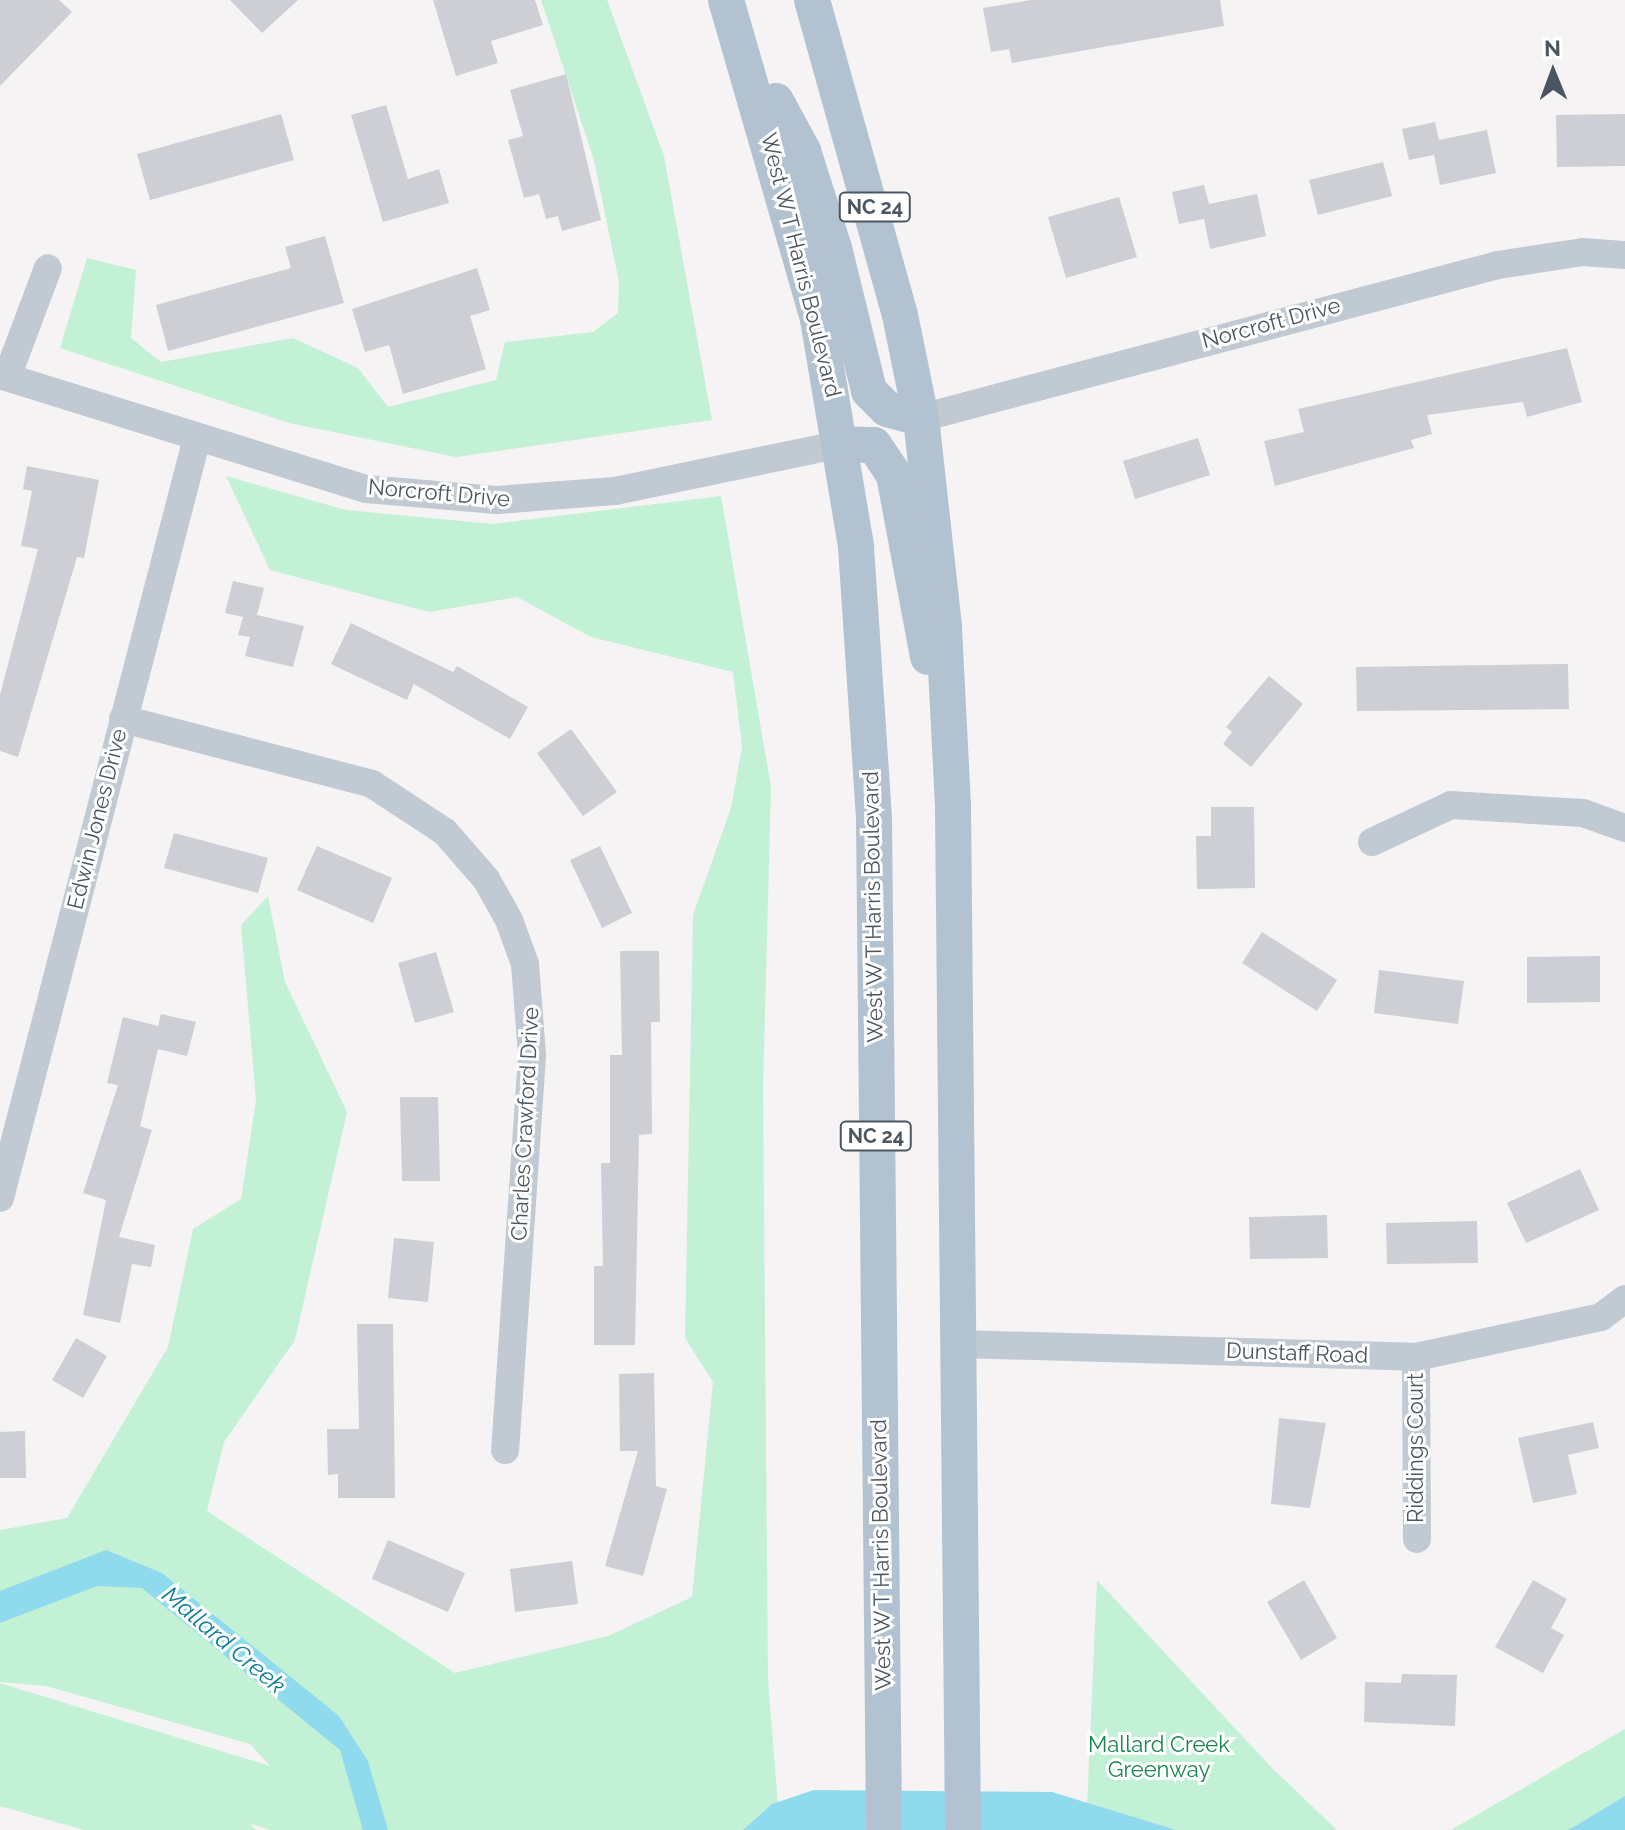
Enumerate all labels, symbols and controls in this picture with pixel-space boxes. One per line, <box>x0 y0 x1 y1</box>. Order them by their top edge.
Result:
north arrow <box>1513 32 1593 112</box>
text: N <box>1544 35 1561 61</box>
street label: West W T Harris Boulevard <box>755 129 847 401</box>
road number: NC 24 <box>837 191 913 223</box>
street label: Norcroft Drive <box>1199 292 1343 354</box>
street label: Norcroft Drive <box>367 474 511 512</box>
street label: Edwin Jones Drive <box>62 726 132 912</box>
street label: West W T Harris Boulevard <box>857 770 889 1044</box>
street label: Charles Crawford Drive <box>506 1006 544 1242</box>
road number: NC 24 <box>838 1120 914 1152</box>
street label: Dunstaff Road <box>1225 1337 1369 1369</box>
street label: Riddings Court <box>1403 1373 1429 1523</box>
street label: West W T Harris Boulevard <box>865 1418 897 1692</box>
water label: Mallard Creek <box>157 1580 291 1700</box>
park label: Mallard Creek Greenway <box>1088 1731 1230 1782</box>

